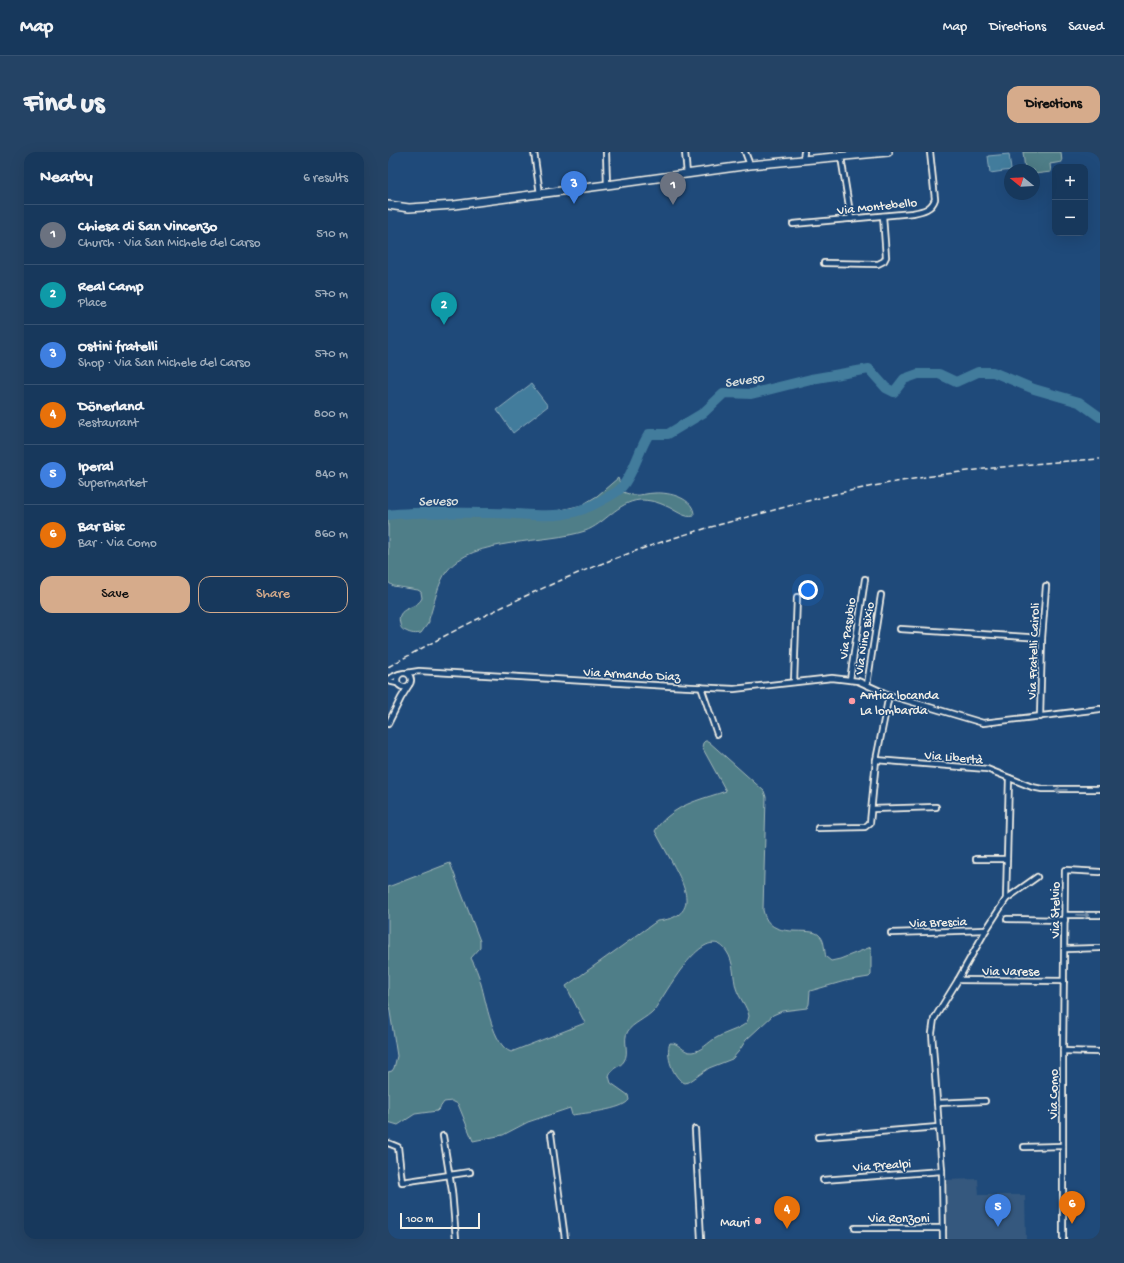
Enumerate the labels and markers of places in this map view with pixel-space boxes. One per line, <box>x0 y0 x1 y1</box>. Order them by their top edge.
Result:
pin: 3 <box>561 171 587 204</box>
pin: 1 <box>660 172 686 205</box>
pin: 2 <box>431 292 457 325</box>
place label: Antica locanda La lombarda <box>860 689 940 719</box>
marker: Antica locanda La lombarda <box>847 696 857 706</box>
pin: 6 <box>1059 1191 1085 1224</box>
pin: 5 <box>985 1194 1011 1227</box>
pin: 4 <box>774 1196 800 1229</box>
place label: Mauri <box>720 1216 750 1231</box>
marker: Mauri <box>753 1216 763 1226</box>

